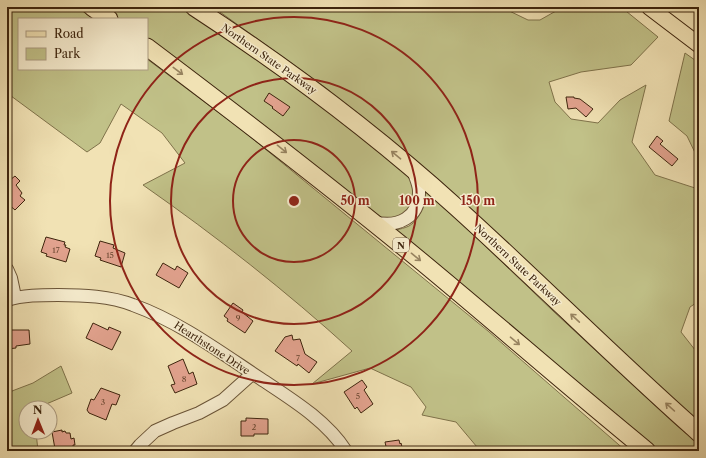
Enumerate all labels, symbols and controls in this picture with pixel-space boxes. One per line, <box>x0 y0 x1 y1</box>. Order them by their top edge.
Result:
legend <box>18 18 148 70</box>
street label: Northern State Parkway <box>219 21 320 97</box>
text: Road <box>54 26 84 41</box>
text: Park <box>54 46 81 61</box>
one-way arrow <box>173 66 184 75</box>
one-way arrow <box>276 145 287 154</box>
one-way arrow <box>391 151 401 160</box>
text: 50 m <box>340 193 370 208</box>
text: 100 m <box>399 193 435 208</box>
text: 150 m <box>461 193 495 208</box>
centre of rings <box>287 194 301 208</box>
street label: Northern State Parkway <box>472 222 564 309</box>
road number: N <box>393 238 409 252</box>
house number: 17 <box>52 245 60 255</box>
house number: 15 <box>106 250 114 260</box>
one-way arrow <box>410 252 421 261</box>
house number: 9 <box>236 313 241 323</box>
one-way arrow <box>570 314 580 323</box>
street label: Hearthstone Drive <box>172 319 253 378</box>
one-way arrow <box>510 336 521 345</box>
house number: 7 <box>296 353 300 363</box>
house number: 8 <box>182 374 187 384</box>
house number: 5 <box>356 391 360 401</box>
house number: 3 <box>101 397 105 407</box>
north arrow <box>18 400 58 440</box>
one-way arrow <box>665 402 675 412</box>
text: N <box>33 403 43 417</box>
house number: 2 <box>252 422 257 432</box>

